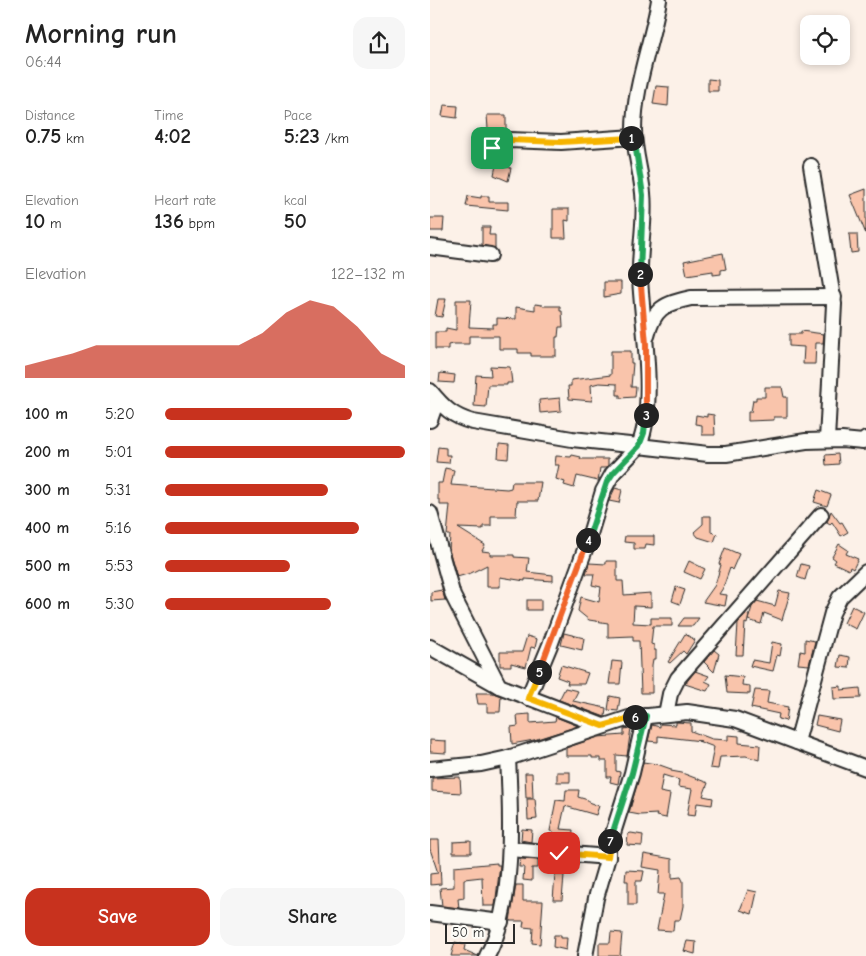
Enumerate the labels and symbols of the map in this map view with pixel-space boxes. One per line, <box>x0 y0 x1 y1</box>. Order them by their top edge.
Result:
pin: 1 <box>618 126 644 150</box>
pin <box>471 127 513 169</box>
pin: 2 <box>628 262 652 286</box>
pin: 3 <box>634 402 658 428</box>
pin: 4 <box>576 528 600 552</box>
pin: 5 <box>526 660 552 684</box>
pin: 6 <box>622 704 648 730</box>
pin: 7 <box>598 828 622 854</box>
pin <box>538 832 580 874</box>
scale bar <box>445 921 515 944</box>

